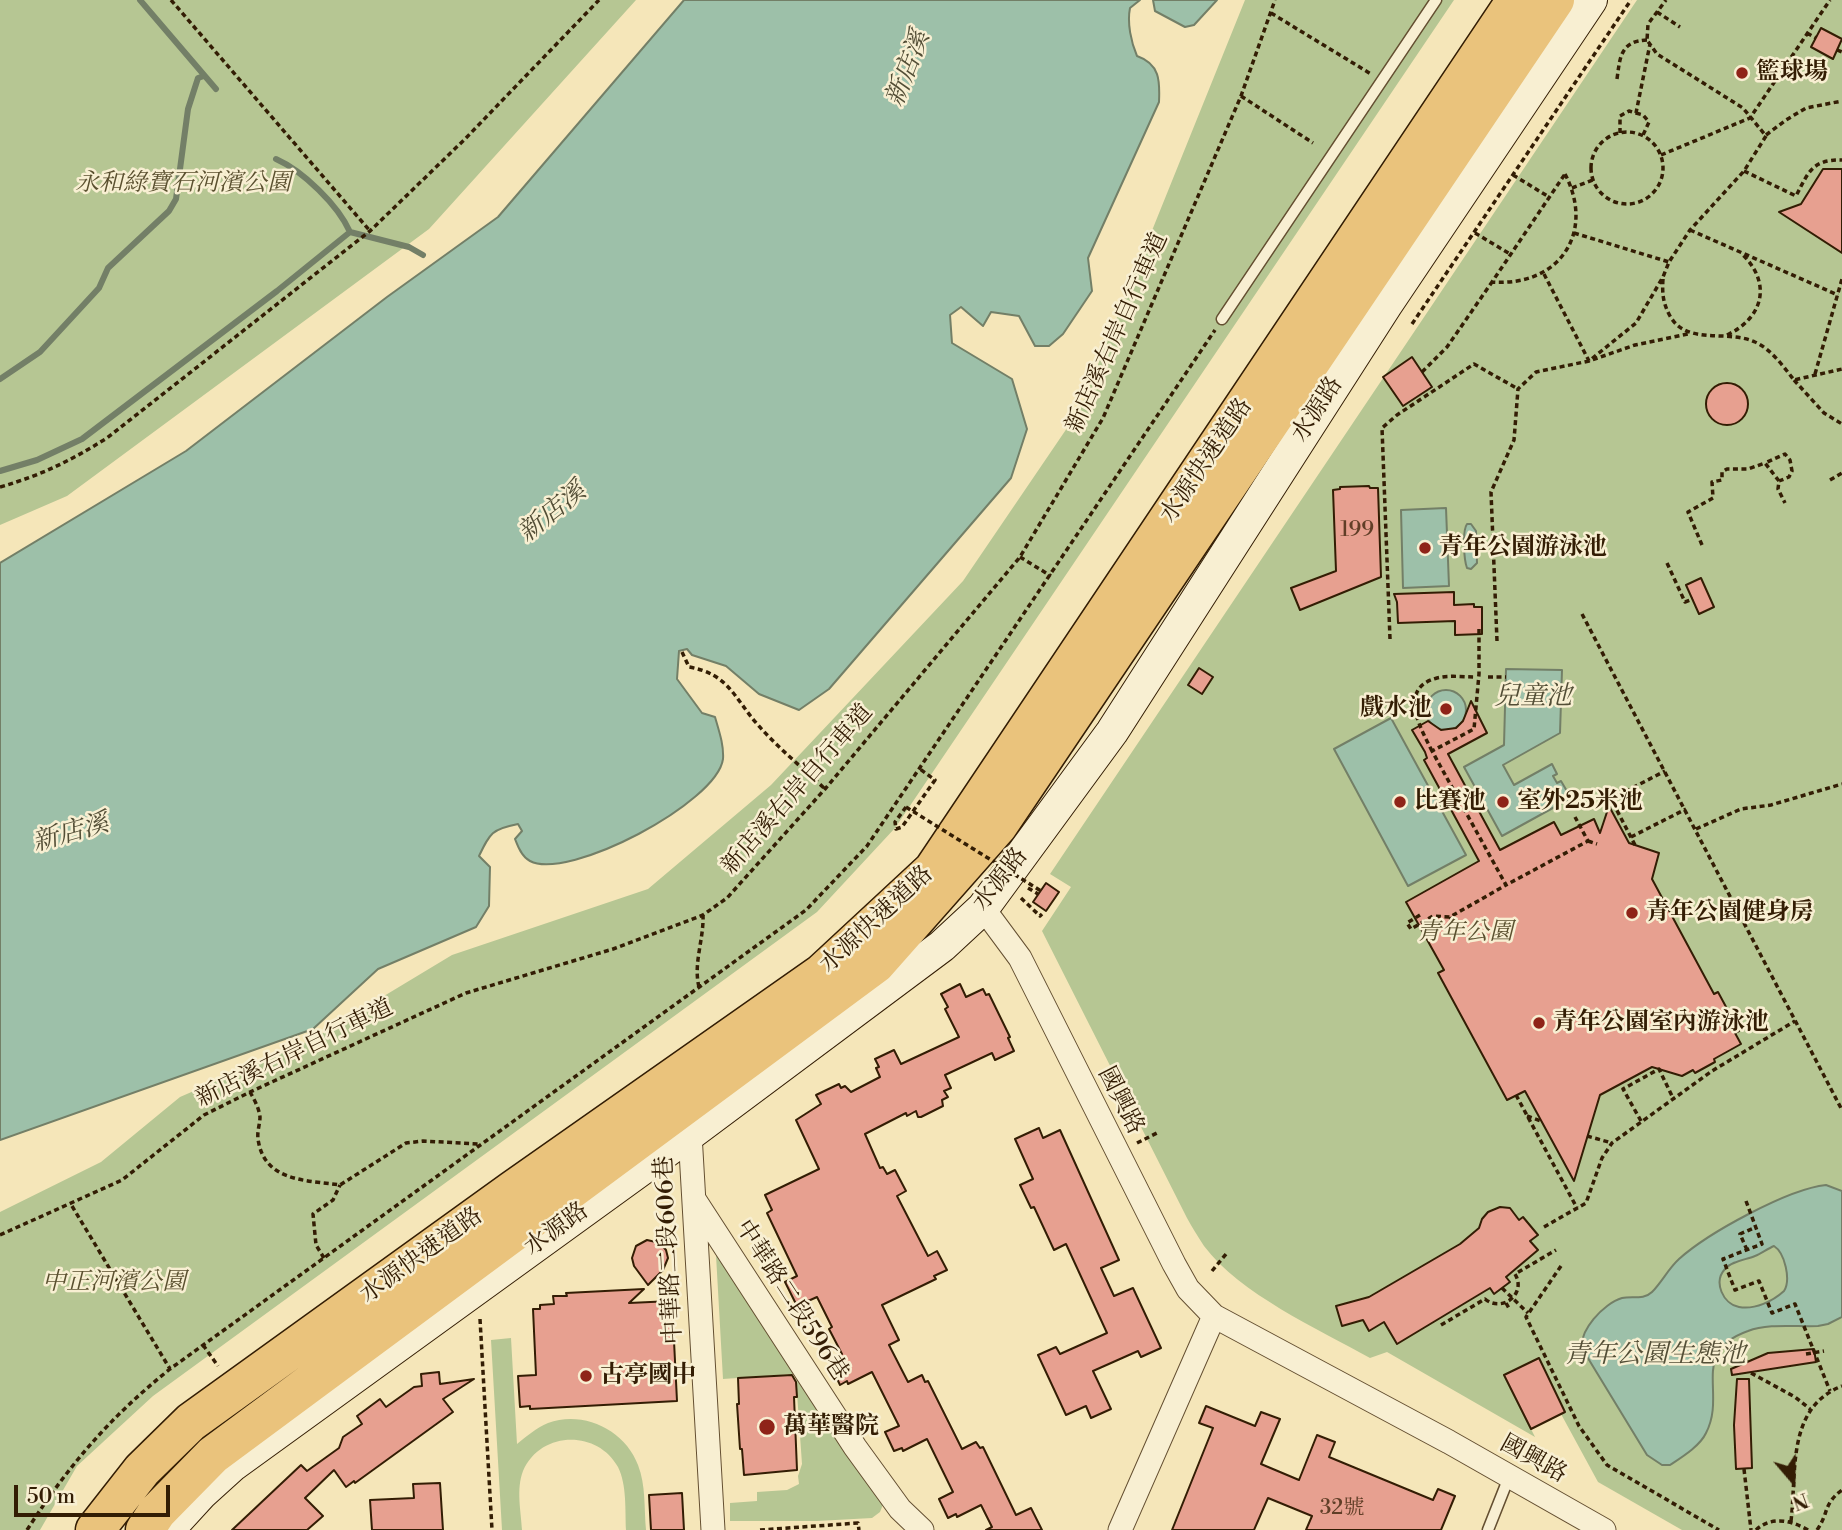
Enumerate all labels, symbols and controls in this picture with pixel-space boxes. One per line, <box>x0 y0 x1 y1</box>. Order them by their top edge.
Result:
water label: 新店溪 <box>880 27 938 111</box>
place label: 籃球場 <box>1756 59 1828 87</box>
marker: 籃球場 <box>1734 65 1750 81</box>
park label: 永和綠寶石河濱公園 <box>75 170 291 198</box>
street label: 新店溪右岸自行車道 <box>1061 228 1175 438</box>
street label: 水源路 <box>1286 372 1350 448</box>
street label: 水源快速道路 <box>1155 393 1259 529</box>
water label: 新店溪 <box>513 476 593 550</box>
house number: 199 <box>1340 518 1374 544</box>
place label: 青年公園游泳池 <box>1439 534 1607 562</box>
marker: 青年公園游泳池 <box>1417 540 1433 556</box>
water label: 兒童池 <box>1494 682 1572 714</box>
place label: 戲水池 <box>1360 695 1432 723</box>
street label: 新店溪右岸自行車道 <box>716 699 880 881</box>
marker: 戲水池 <box>1438 701 1454 717</box>
place label: 比賽池 <box>1414 788 1486 816</box>
place label: 室外25米池 <box>1517 788 1643 816</box>
marker: 比賽池 <box>1392 794 1408 810</box>
marker: 室外25米池 <box>1495 794 1511 810</box>
water label: 新店溪 <box>29 808 113 860</box>
street label: 水源路 <box>967 843 1035 917</box>
street label: 水源快速道路 <box>815 860 939 980</box>
place label: 青年公園健身房 <box>1646 899 1814 927</box>
marker: 青年公園健身房 <box>1624 905 1640 921</box>
park label: 青年公園 <box>1417 919 1513 947</box>
street label: 新店溪右岸自行車道 <box>192 994 398 1114</box>
place label: 青年公園室內游泳池 <box>1553 1009 1769 1037</box>
marker: 青年公園室內游泳池 <box>1531 1015 1547 1031</box>
street label: 國興路 <box>1091 1062 1149 1140</box>
street label: 中華路二段606巷 <box>651 1155 689 1345</box>
street label: 水源路 <box>519 1197 595 1263</box>
street label: 水源快速道路 <box>355 1202 489 1310</box>
street label: 中華路二段596巷 <box>728 1215 854 1387</box>
park label: 中正河濱公園 <box>42 1269 186 1297</box>
water label: 青年公園生態池 <box>1564 1340 1746 1372</box>
place label: 古亭國中 <box>600 1362 696 1390</box>
marker: 古亭國中 <box>578 1368 594 1384</box>
place label: 萬華醫院 <box>783 1413 879 1441</box>
marker: 萬華醫院 <box>757 1417 777 1437</box>
street label: 國興路 <box>1495 1430 1571 1490</box>
north arrow <box>1758 1446 1828 1516</box>
scale bar <box>18 1470 173 1514</box>
text: 50 m <box>27 1484 75 1510</box>
text: N <box>1789 1487 1811 1515</box>
house number: 32號 <box>1320 1496 1364 1522</box>

